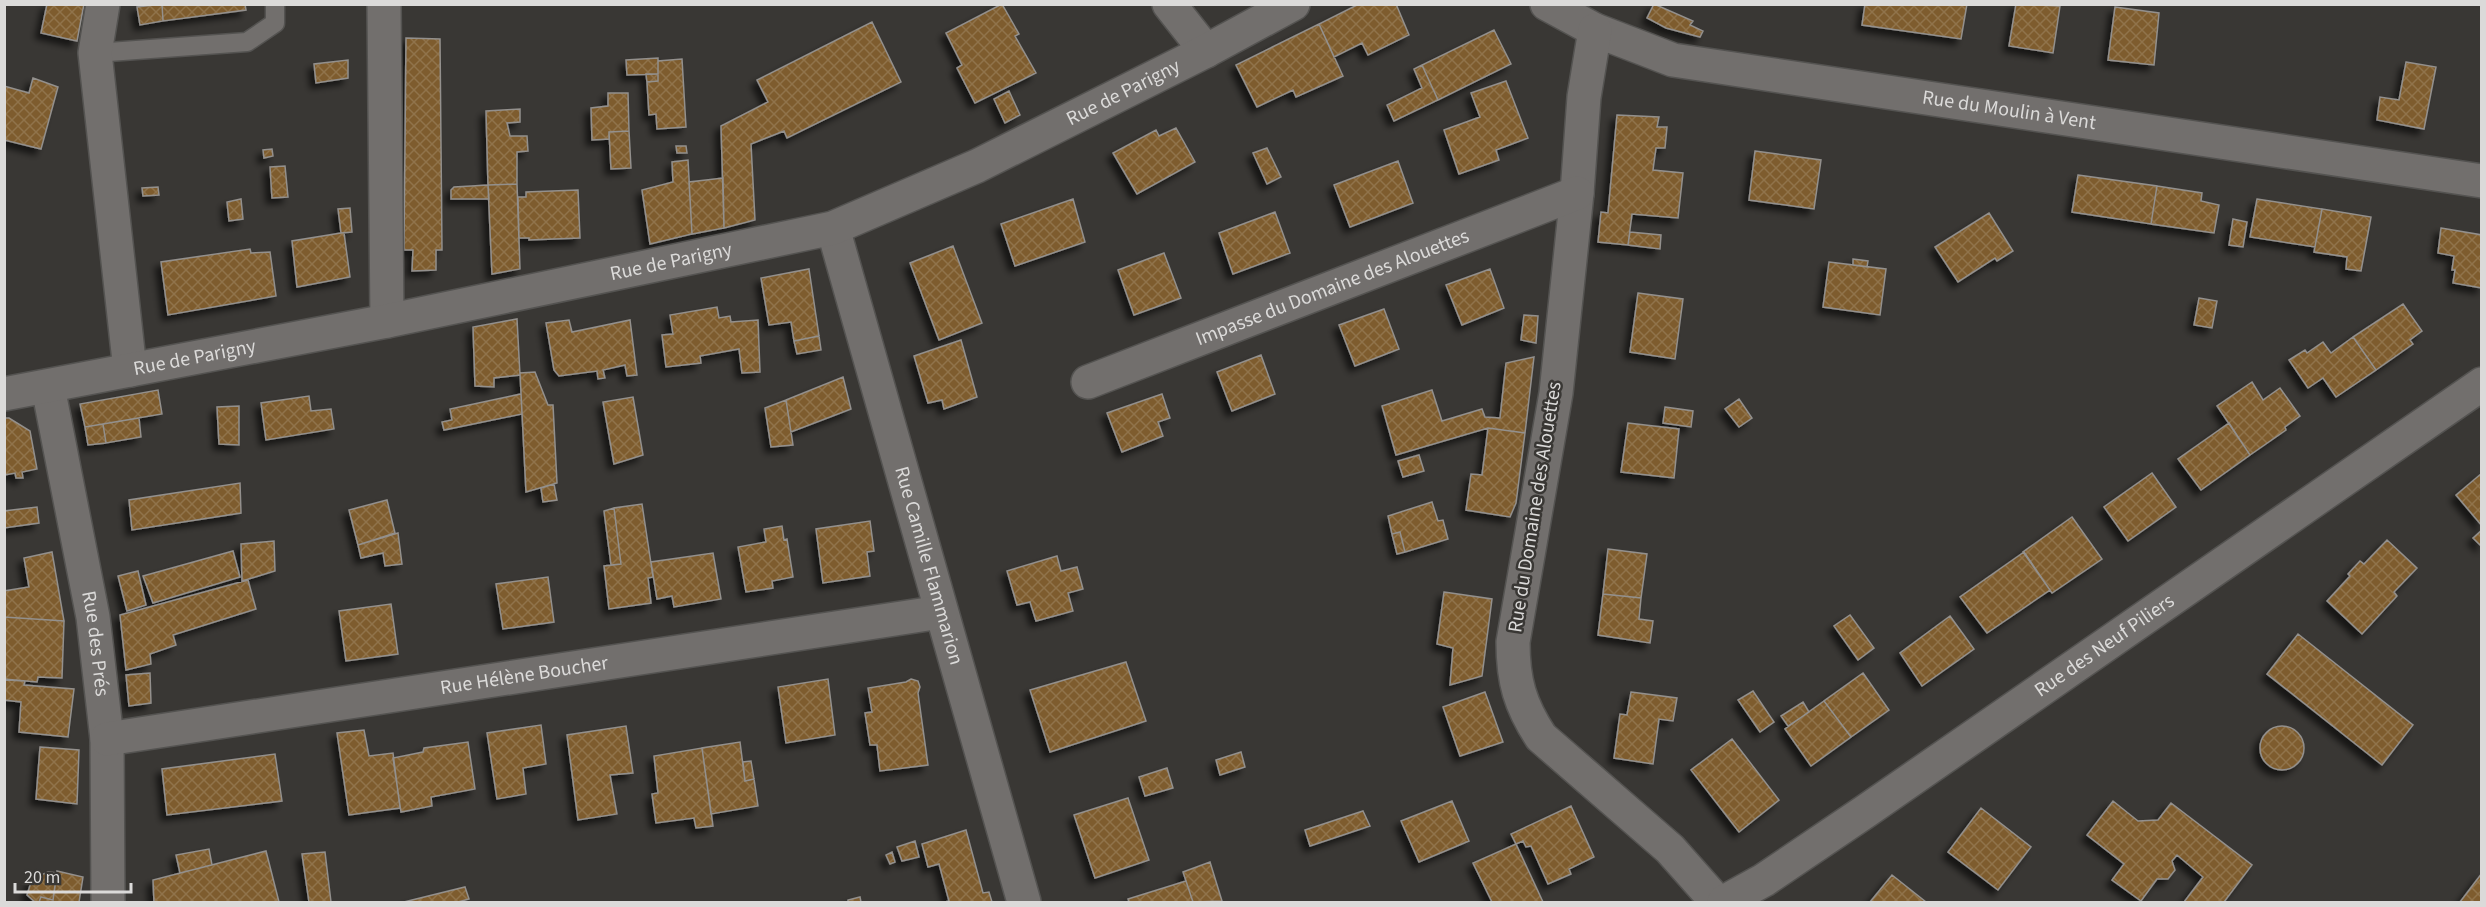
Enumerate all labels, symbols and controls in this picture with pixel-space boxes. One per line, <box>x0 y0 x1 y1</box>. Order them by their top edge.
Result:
street label: Rue de Parigny <box>1062 52 1186 133</box>
street label: Rue du Moulin à Vent <box>1920 83 2098 137</box>
street label: Impasse du Domaine des Alouettes <box>1192 222 1473 353</box>
street label: Rue de Parigny <box>607 235 735 288</box>
street label: Rue de Parigny <box>131 332 259 383</box>
street label: Rue du Domaine des Alouettes <box>1501 380 1569 634</box>
street label: Rue Camille Flammarion <box>887 463 970 668</box>
street label: Rue des Neuf Piliers <box>2029 587 2180 704</box>
street label: Rue des Prés <box>74 588 116 698</box>
street label: Rue Hélène Boucher <box>438 649 610 702</box>
scale bar <box>15 856 130 894</box>
text: 20 m <box>24 865 60 890</box>

